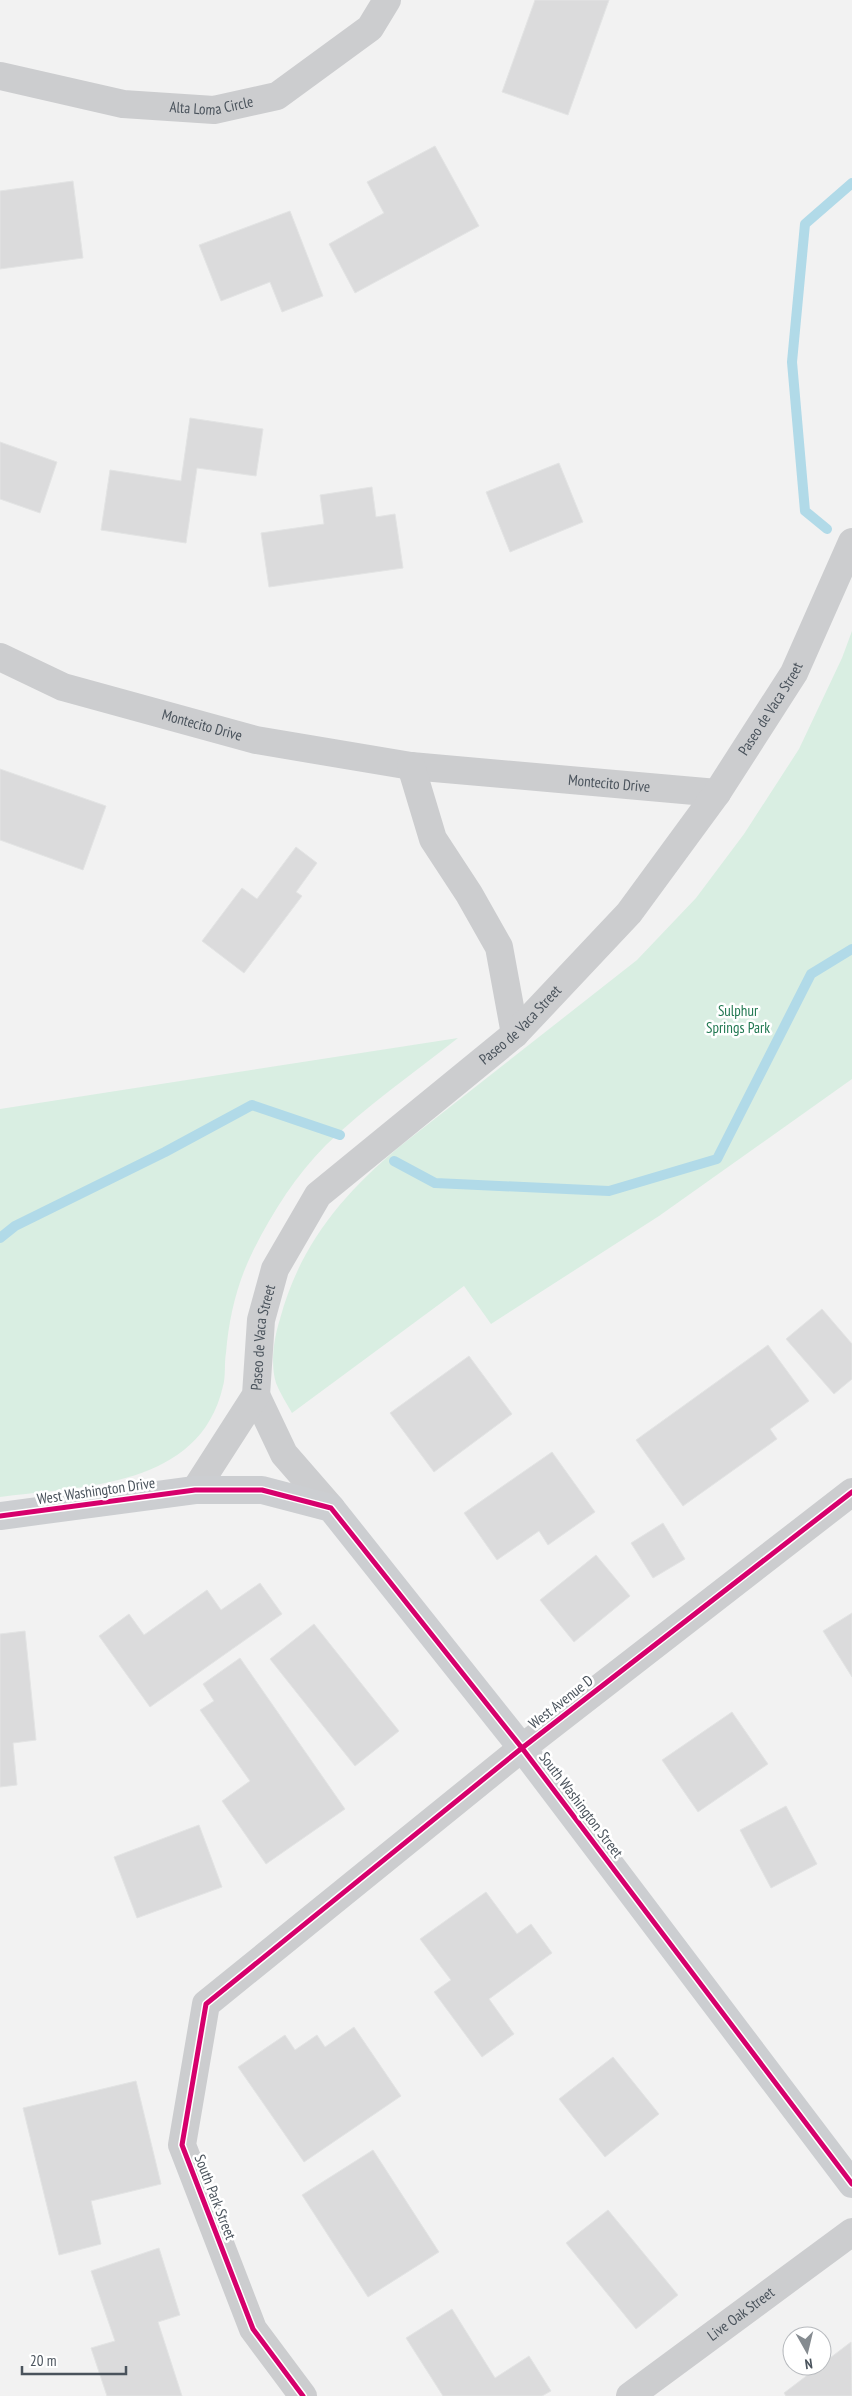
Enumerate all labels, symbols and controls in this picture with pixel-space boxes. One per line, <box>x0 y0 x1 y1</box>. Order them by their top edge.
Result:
street label: Alta Loma Circle <box>169 92 255 119</box>
street label: Paseo de Vaca Street <box>734 659 807 759</box>
street label: Montecito Drive <box>160 705 244 745</box>
street label: Montecito Drive <box>567 770 651 796</box>
street label: Paseo de Vaca Street <box>475 981 565 1068</box>
park label: Sulphur Springs Park <box>706 1001 770 1037</box>
street label: Paseo de Vaca Street <box>246 1282 279 1391</box>
street label: West Washington Drive <box>36 1473 156 1508</box>
street label: West Avenue D <box>525 1670 597 1733</box>
street label: South Washington Street <box>535 1748 627 1862</box>
street label: South Park Street <box>191 2152 240 2242</box>
street label: Live Oak Street <box>703 2283 778 2345</box>
north arrow <box>782 2326 832 2376</box>
scale bar <box>22 2344 126 2376</box>
text: 20 m <box>30 2351 56 2370</box>
text: N <box>804 2354 814 2373</box>

